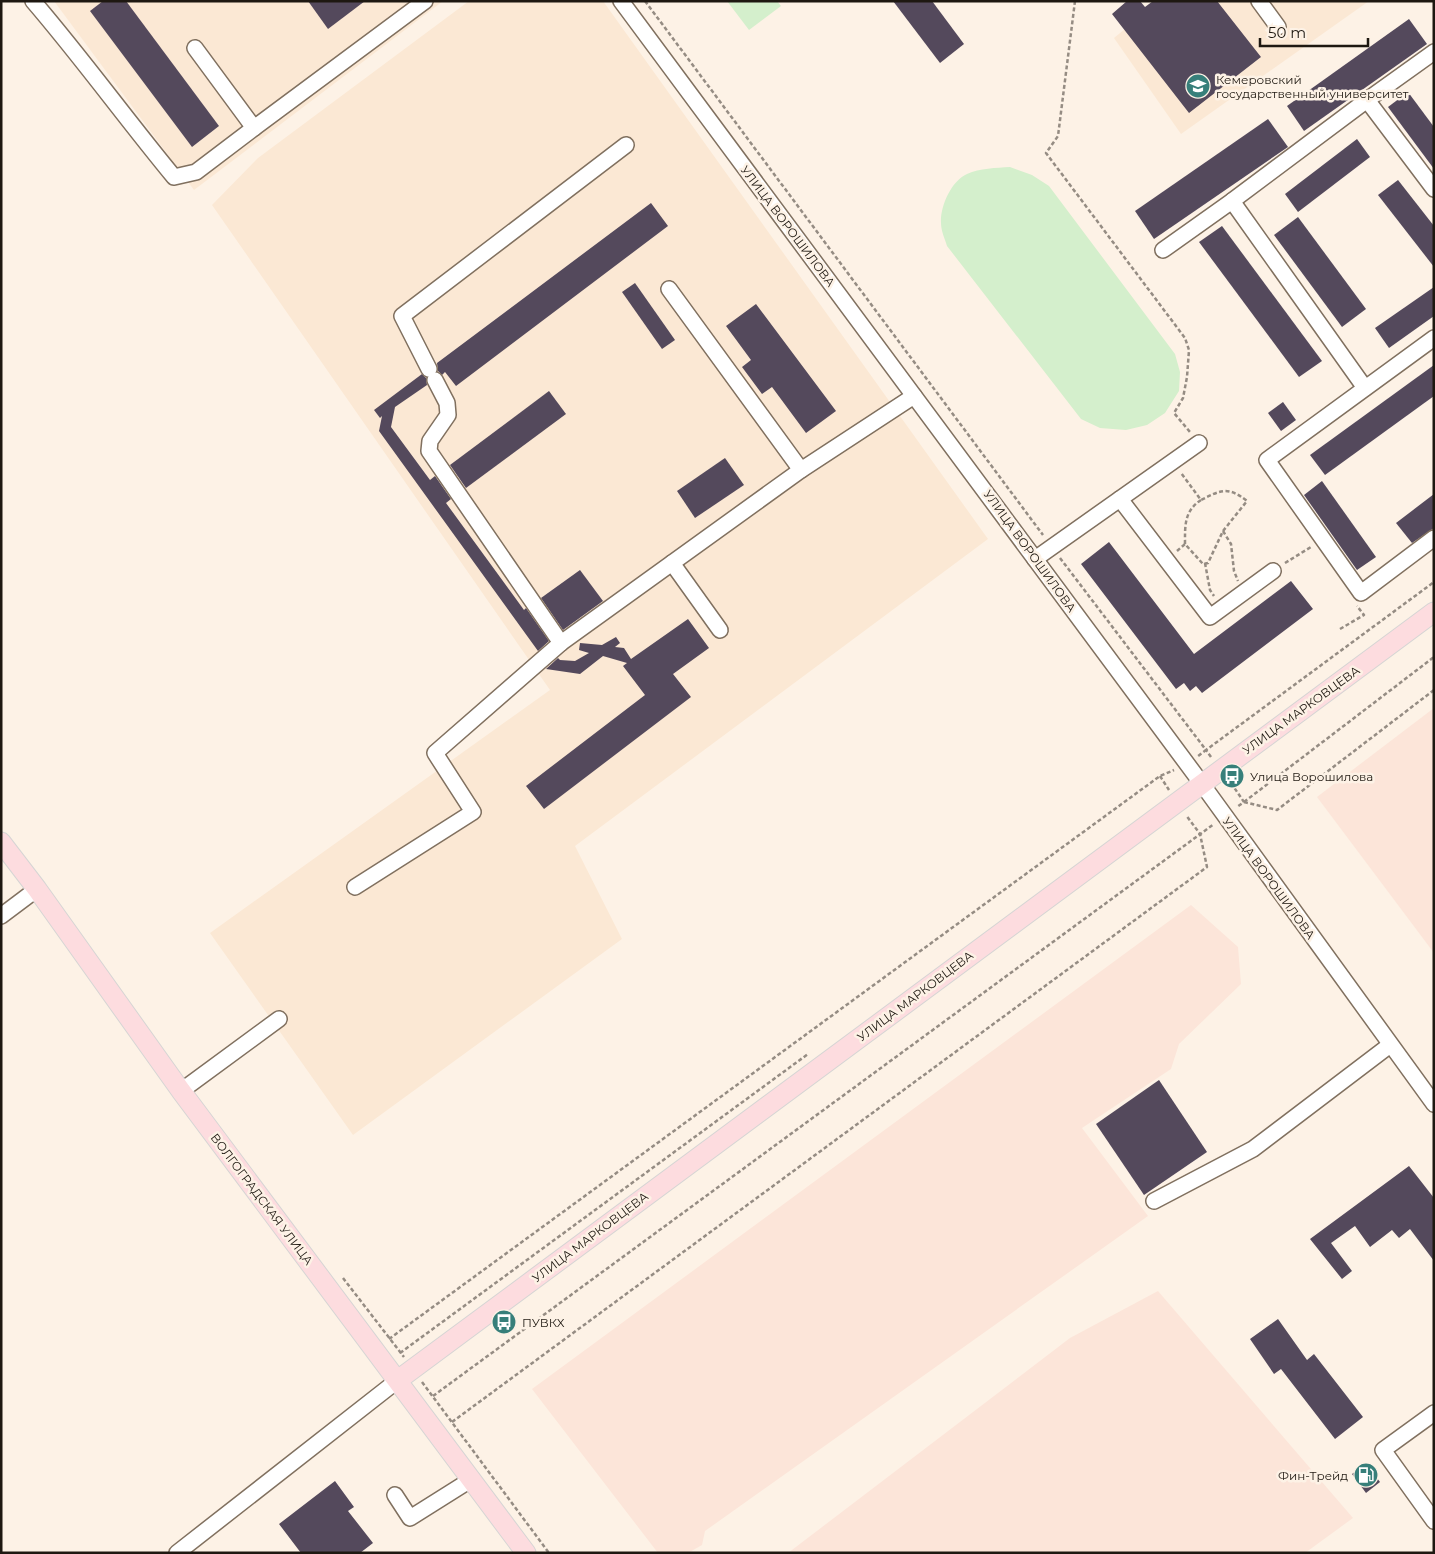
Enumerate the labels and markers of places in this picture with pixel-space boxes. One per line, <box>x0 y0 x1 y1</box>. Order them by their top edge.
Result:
place label: Кемеровский государственный университет <box>1216 72 1409 101</box>
school or university icon: Кемеровский государственный университет <box>1185 73 1211 99</box>
bus stop icon: Улица Ворошилова <box>1219 763 1245 789</box>
place label: Улица Ворошилова <box>1250 769 1373 784</box>
bus stop icon: ПУВКХ <box>491 1309 517 1335</box>
place label: ПУВКХ <box>522 1315 565 1330</box>
fuel station icon: Фин-Трeйд <box>1353 1462 1379 1488</box>
place label: Фин-Трeйд <box>1278 1468 1348 1483</box>

